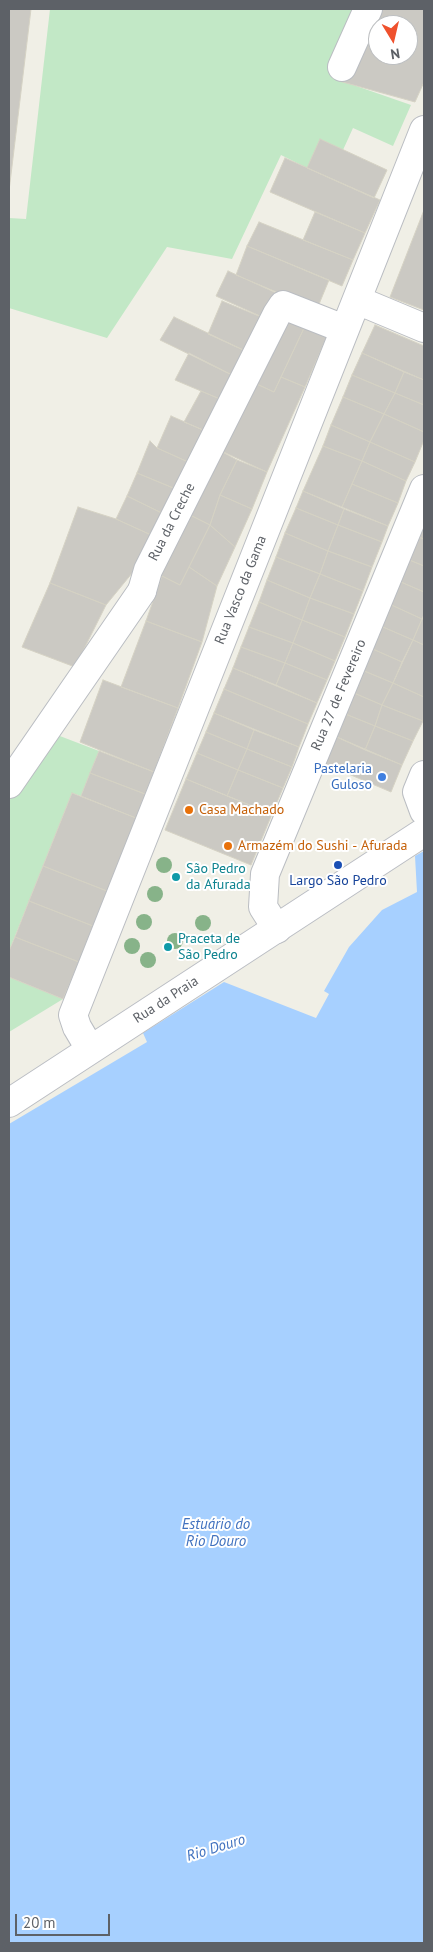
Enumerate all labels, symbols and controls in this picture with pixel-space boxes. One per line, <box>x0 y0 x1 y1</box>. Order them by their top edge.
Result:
north arrow <box>368 15 418 65</box>
text: N <box>389 44 401 63</box>
street label: Rua da Creche <box>145 480 199 564</box>
street label: Rua Vasco da Gama <box>212 533 270 647</box>
street label: Rua 27 de Fevereiro <box>308 637 370 753</box>
place label: Pastelaria Guloso <box>314 761 372 794</box>
marker: Pastelaria Guloso <box>376 771 388 783</box>
place label: Casa Machado <box>199 802 284 818</box>
marker: Casa Machado <box>183 804 195 816</box>
place label: Armazém do Sushi - Afurada <box>238 838 407 854</box>
marker: Armazém do Sushi - Afurada <box>222 840 234 852</box>
marker: Largo São Pedro <box>332 859 344 871</box>
place label: São Pedro da Afurada <box>186 861 251 894</box>
marker: São Pedro da Afurada <box>170 871 182 883</box>
place label: Largo São Pedro <box>289 873 387 889</box>
place label: Praceta de São Pedro <box>178 931 240 964</box>
marker: Praceta de São Pedro <box>162 941 174 953</box>
street label: Rua da Praia <box>130 973 202 1027</box>
water label: Estuário do Rio Douro <box>182 1516 250 1551</box>
water label: Rio Douro <box>184 1831 248 1865</box>
scale bar <box>18 1904 112 1936</box>
text: 20 m <box>23 1913 56 1932</box>

